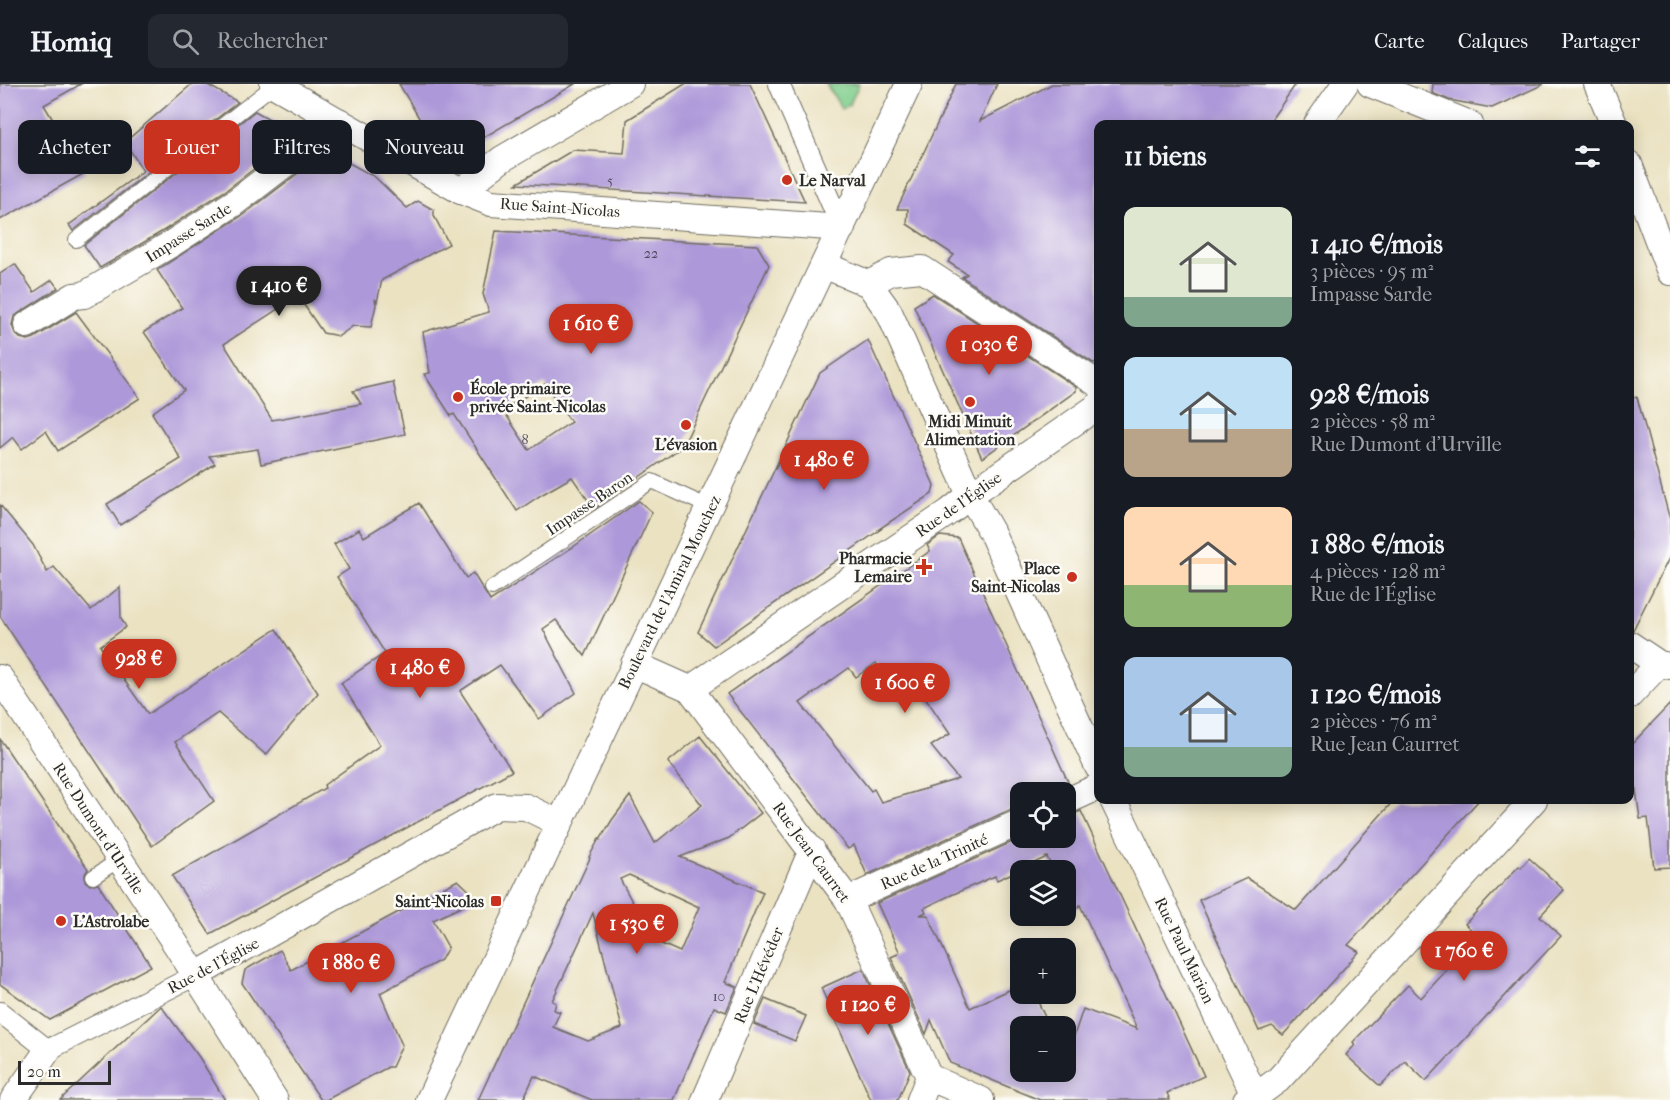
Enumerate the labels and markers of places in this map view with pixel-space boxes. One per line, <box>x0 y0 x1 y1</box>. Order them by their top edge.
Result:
place label: Le Narval <box>799 171 866 190</box>
marker: Le Narval <box>780 173 794 187</box>
pin: 1 410 € <box>224 266 334 317</box>
pin: 1 610 € <box>536 304 646 355</box>
pin: 1 030 € <box>934 325 1044 376</box>
place label: École primaire privée Saint-Nicolas <box>469 378 606 417</box>
marker: École primaire privée Saint-Nicolas <box>451 390 465 404</box>
marker: Midi Minuit Alimentation <box>963 395 977 409</box>
place label: Midi Minuit Alimentation <box>924 412 1016 449</box>
marker: L'évasion <box>679 418 693 432</box>
place label: L'évasion <box>655 435 718 454</box>
pin: 1 480 € <box>769 440 879 491</box>
place label: Pharmacie Lemaire <box>839 549 912 586</box>
place label: Place Saint-Nicolas <box>971 559 1060 596</box>
marker: Pharmacie Lemaire <box>917 560 931 574</box>
marker: Place Saint-Nicolas <box>1065 570 1079 584</box>
pin: 928 € <box>97 639 181 690</box>
pin: 1 480 € <box>365 648 475 699</box>
pin: 1 600 € <box>850 663 960 714</box>
place label: Saint-Nicolas <box>395 892 484 911</box>
marker: Saint-Nicolas <box>489 894 503 908</box>
pin: 1 530 € <box>582 904 692 955</box>
place label: L'Astrolabe <box>73 912 149 931</box>
marker: L'Astrolabe <box>54 914 68 928</box>
pin: 1 760 € <box>1409 931 1519 982</box>
pin: 1 880 € <box>296 943 406 994</box>
pin: 1 120 € <box>813 985 923 1036</box>

